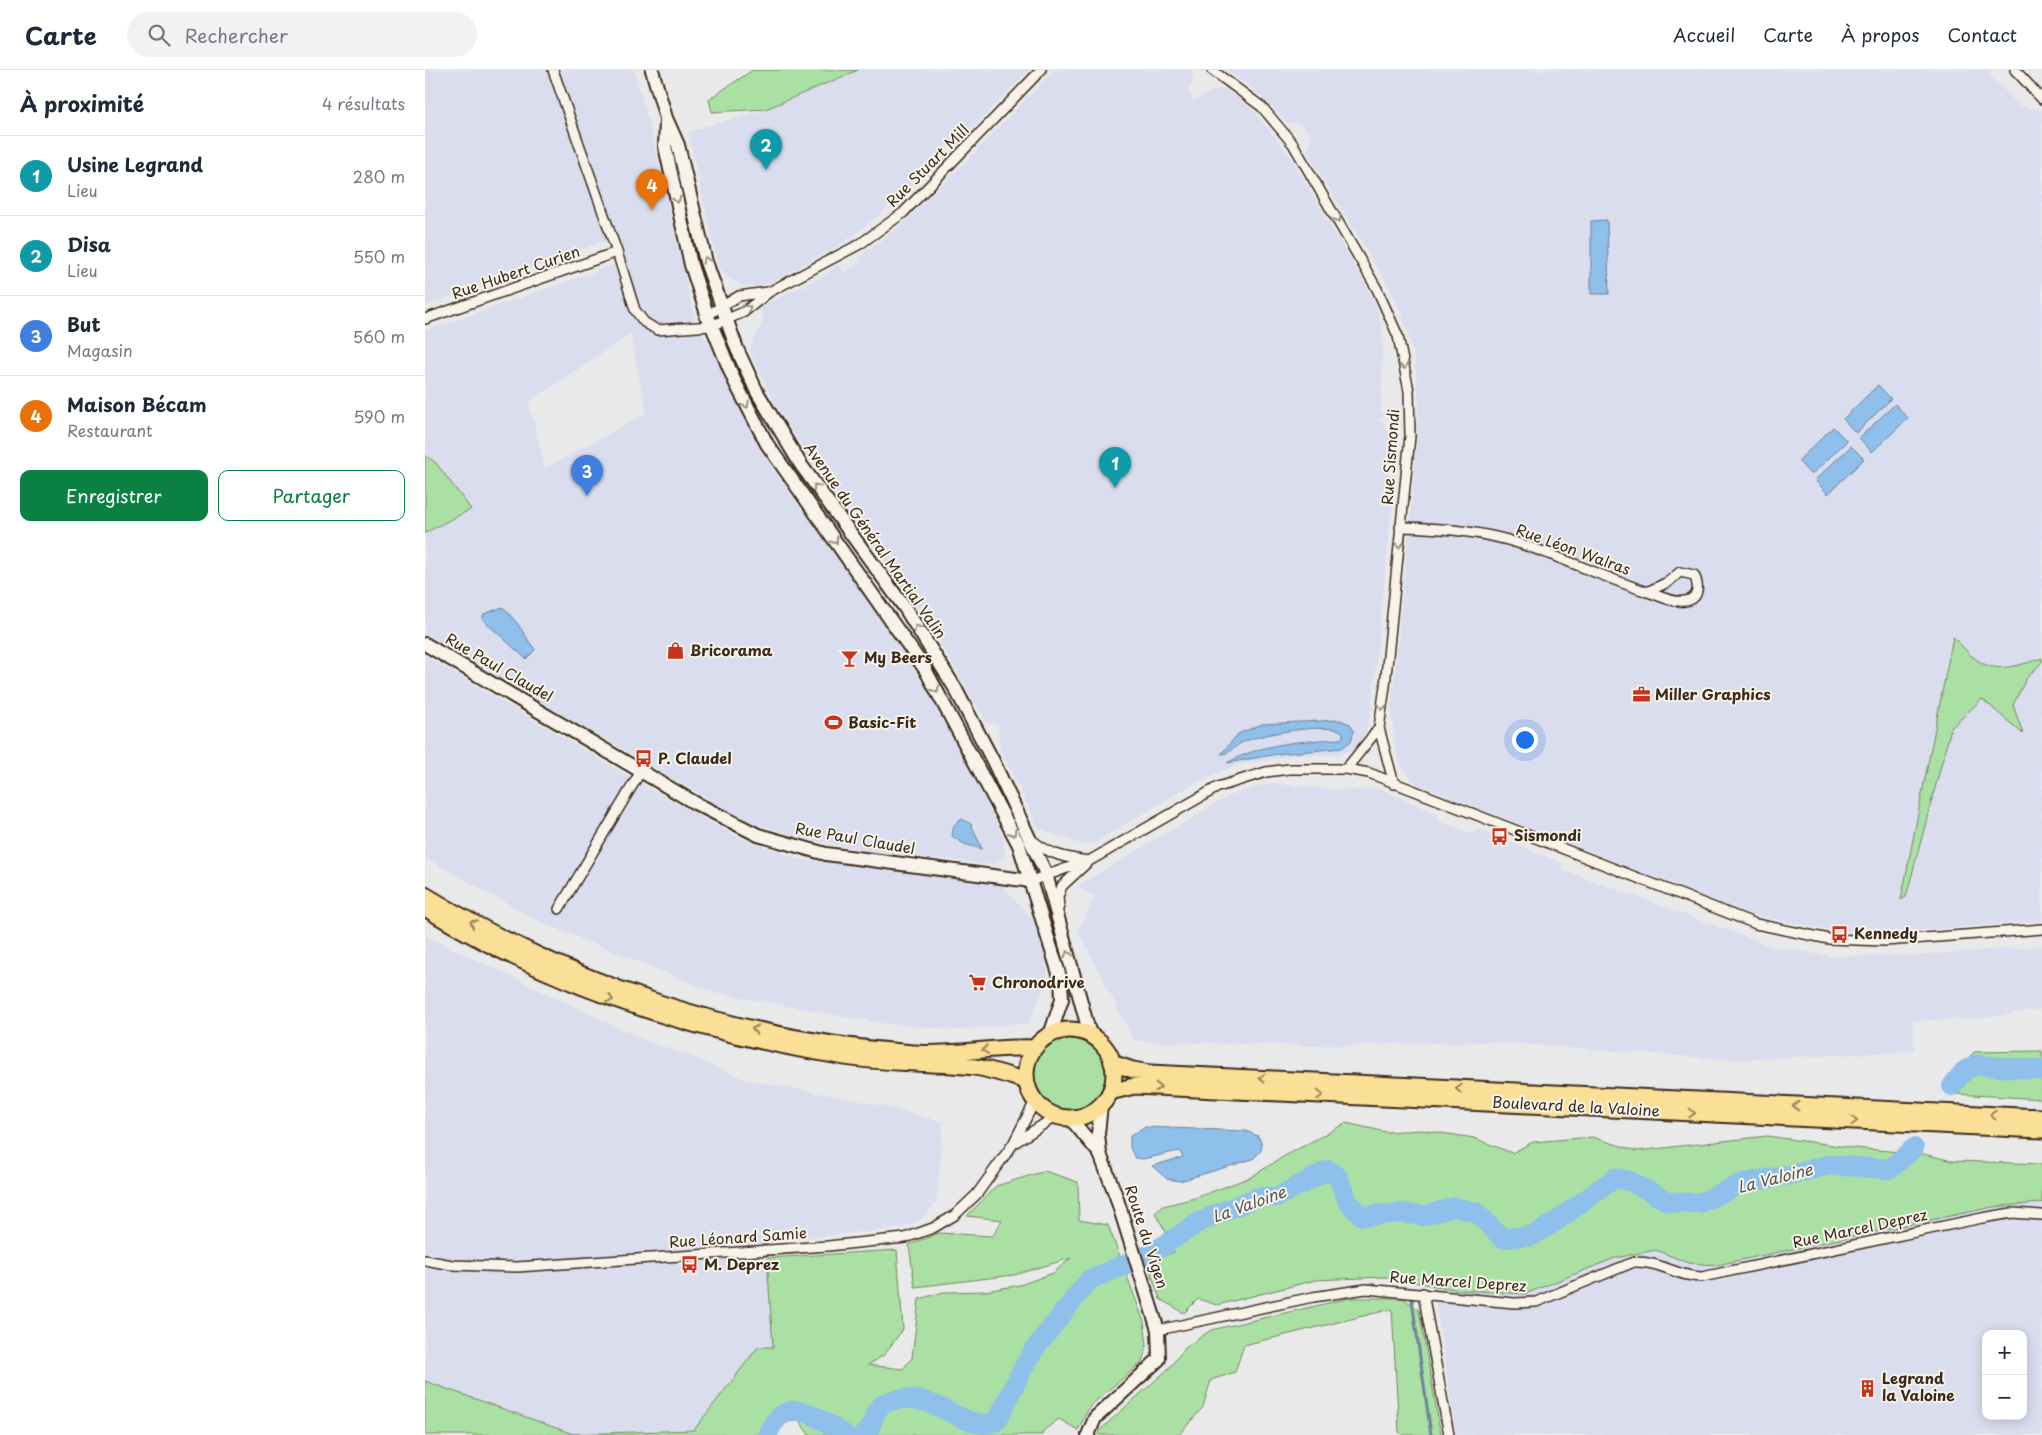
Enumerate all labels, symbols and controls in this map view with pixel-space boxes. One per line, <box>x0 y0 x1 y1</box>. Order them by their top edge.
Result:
search box <box>127 12 477 57</box>
text: Carte <box>25 17 97 53</box>
icon: search <box>145 21 173 49</box>
text: Rechercher <box>185 21 288 49</box>
text: Accueil <box>1673 21 1735 48</box>
text: Carte <box>1763 21 1813 48</box>
text: À propos <box>1841 21 1919 48</box>
text: Contact <box>1947 21 2017 48</box>
text: À proximité <box>20 87 144 119</box>
text: 4 résultats <box>322 91 405 115</box>
street label: Rue Stuart Mill <box>880 118 974 212</box>
pin: 2 <box>750 129 782 170</box>
text: Usine Legrand <box>67 150 203 178</box>
text: 1 <box>32 164 40 188</box>
text: 280 m <box>353 164 405 188</box>
pin: 4 <box>636 169 668 210</box>
text: Lieu <box>67 178 98 202</box>
one-way arrow <box>671 196 682 205</box>
one-way arrow <box>1331 214 1341 223</box>
text: Disa <box>67 230 111 258</box>
street label: Rue Hubert Curien <box>448 239 583 304</box>
text: 2 <box>30 244 42 268</box>
text: 550 m <box>353 244 405 268</box>
one-way arrow <box>701 255 712 264</box>
text: Lieu <box>67 258 98 282</box>
one-way arrow <box>742 305 752 314</box>
text: But <box>67 310 101 338</box>
text: 3 <box>31 324 41 348</box>
text: 560 m <box>353 324 405 348</box>
text: Magasin <box>67 338 133 362</box>
one-way arrow <box>1399 362 1409 371</box>
text: Maison Bécam <box>67 390 207 418</box>
one-way arrow <box>740 400 750 409</box>
text: 4 <box>31 404 41 428</box>
text: 590 m <box>353 404 405 428</box>
street label: Rue Sismondi <box>1375 408 1404 506</box>
text: Restaurant <box>67 418 153 442</box>
street label: Avenue du Général Martial Valin <box>799 437 953 643</box>
pin: 1 <box>1099 447 1131 488</box>
pin: 3 <box>571 455 603 496</box>
button: Enregistrer <box>20 470 208 521</box>
button: Partager <box>218 470 405 521</box>
one-way arrow <box>813 483 822 492</box>
street label: Rue Léon Walras <box>1513 517 1634 580</box>
one-way arrow <box>829 535 838 545</box>
one-way arrow <box>1394 542 1405 550</box>
one-way arrow <box>914 624 923 633</box>
street label: Rue Paul Claudel <box>442 627 558 707</box>
place label: Bricorama <box>690 638 773 661</box>
shop icon: Bricorama <box>666 641 686 661</box>
place label: My Beers <box>864 645 932 668</box>
bar icon: My Beers <box>840 648 860 668</box>
place label: Miller Graphics <box>1655 682 1770 705</box>
one-way arrow <box>930 684 940 693</box>
office icon: Miller Graphics <box>1631 685 1651 705</box>
one-way arrow <box>1377 703 1388 711</box>
place label: Basic-Fit <box>848 710 916 733</box>
sports icon: Basic-Fit <box>824 713 844 733</box>
your location <box>1512 727 1538 753</box>
place label: P. Claudel <box>658 746 732 769</box>
bus stop icon: P. Claudel <box>634 749 654 769</box>
street label: Rue Paul Claudel <box>794 816 917 859</box>
place label: Sismondi <box>1514 823 1581 846</box>
bus stop icon: Sismondi <box>1490 826 1510 846</box>
one-way arrow <box>1007 828 1017 837</box>
one-way arrow <box>469 919 478 929</box>
place label: Kennedy <box>1854 921 1918 944</box>
bus stop icon: Kennedy <box>1830 924 1850 944</box>
one-way arrow <box>1063 949 1074 958</box>
place label: Chronodrive <box>992 970 1085 993</box>
supermarket icon: Chronodrive <box>968 973 988 993</box>
one-way arrow <box>605 993 614 1003</box>
one-way arrow <box>751 1024 760 1035</box>
one-way arrow <box>981 1044 989 1055</box>
one-way arrow <box>1257 1073 1265 1084</box>
one-way arrow <box>1154 1082 1162 1093</box>
one-way arrow <box>1455 1083 1463 1094</box>
one-way arrow <box>1316 1089 1324 1100</box>
street label: Boulevard de la Valoine <box>1492 1090 1661 1121</box>
one-way arrow <box>1792 1100 1800 1111</box>
one-way arrow <box>1688 1107 1696 1118</box>
one-way arrow <box>1989 1109 1997 1120</box>
one-way arrow <box>1851 1115 1859 1126</box>
water label: La Valoine <box>1734 1156 1816 1198</box>
water label: La Valoine <box>1208 1178 1290 1228</box>
street label: Route du Vigen <box>1120 1182 1175 1291</box>
street label: Rue Marcel Deprez <box>1790 1202 1929 1253</box>
street label: Rue Léonard Samie <box>668 1220 807 1253</box>
place label: M. Deprez <box>704 1252 779 1275</box>
bus stop icon: M. Deprez <box>680 1255 700 1275</box>
street label: Rue Marcel Deprez <box>1389 1264 1527 1297</box>
map controls <box>1982 1330 2027 1420</box>
button: + <box>1982 1330 2027 1375</box>
place label: Legrand la Valoine <box>1882 1366 1955 1406</box>
button: − <box>1982 1375 2027 1420</box>
building icon: Legrand la Valoine <box>1858 1378 1878 1398</box>

